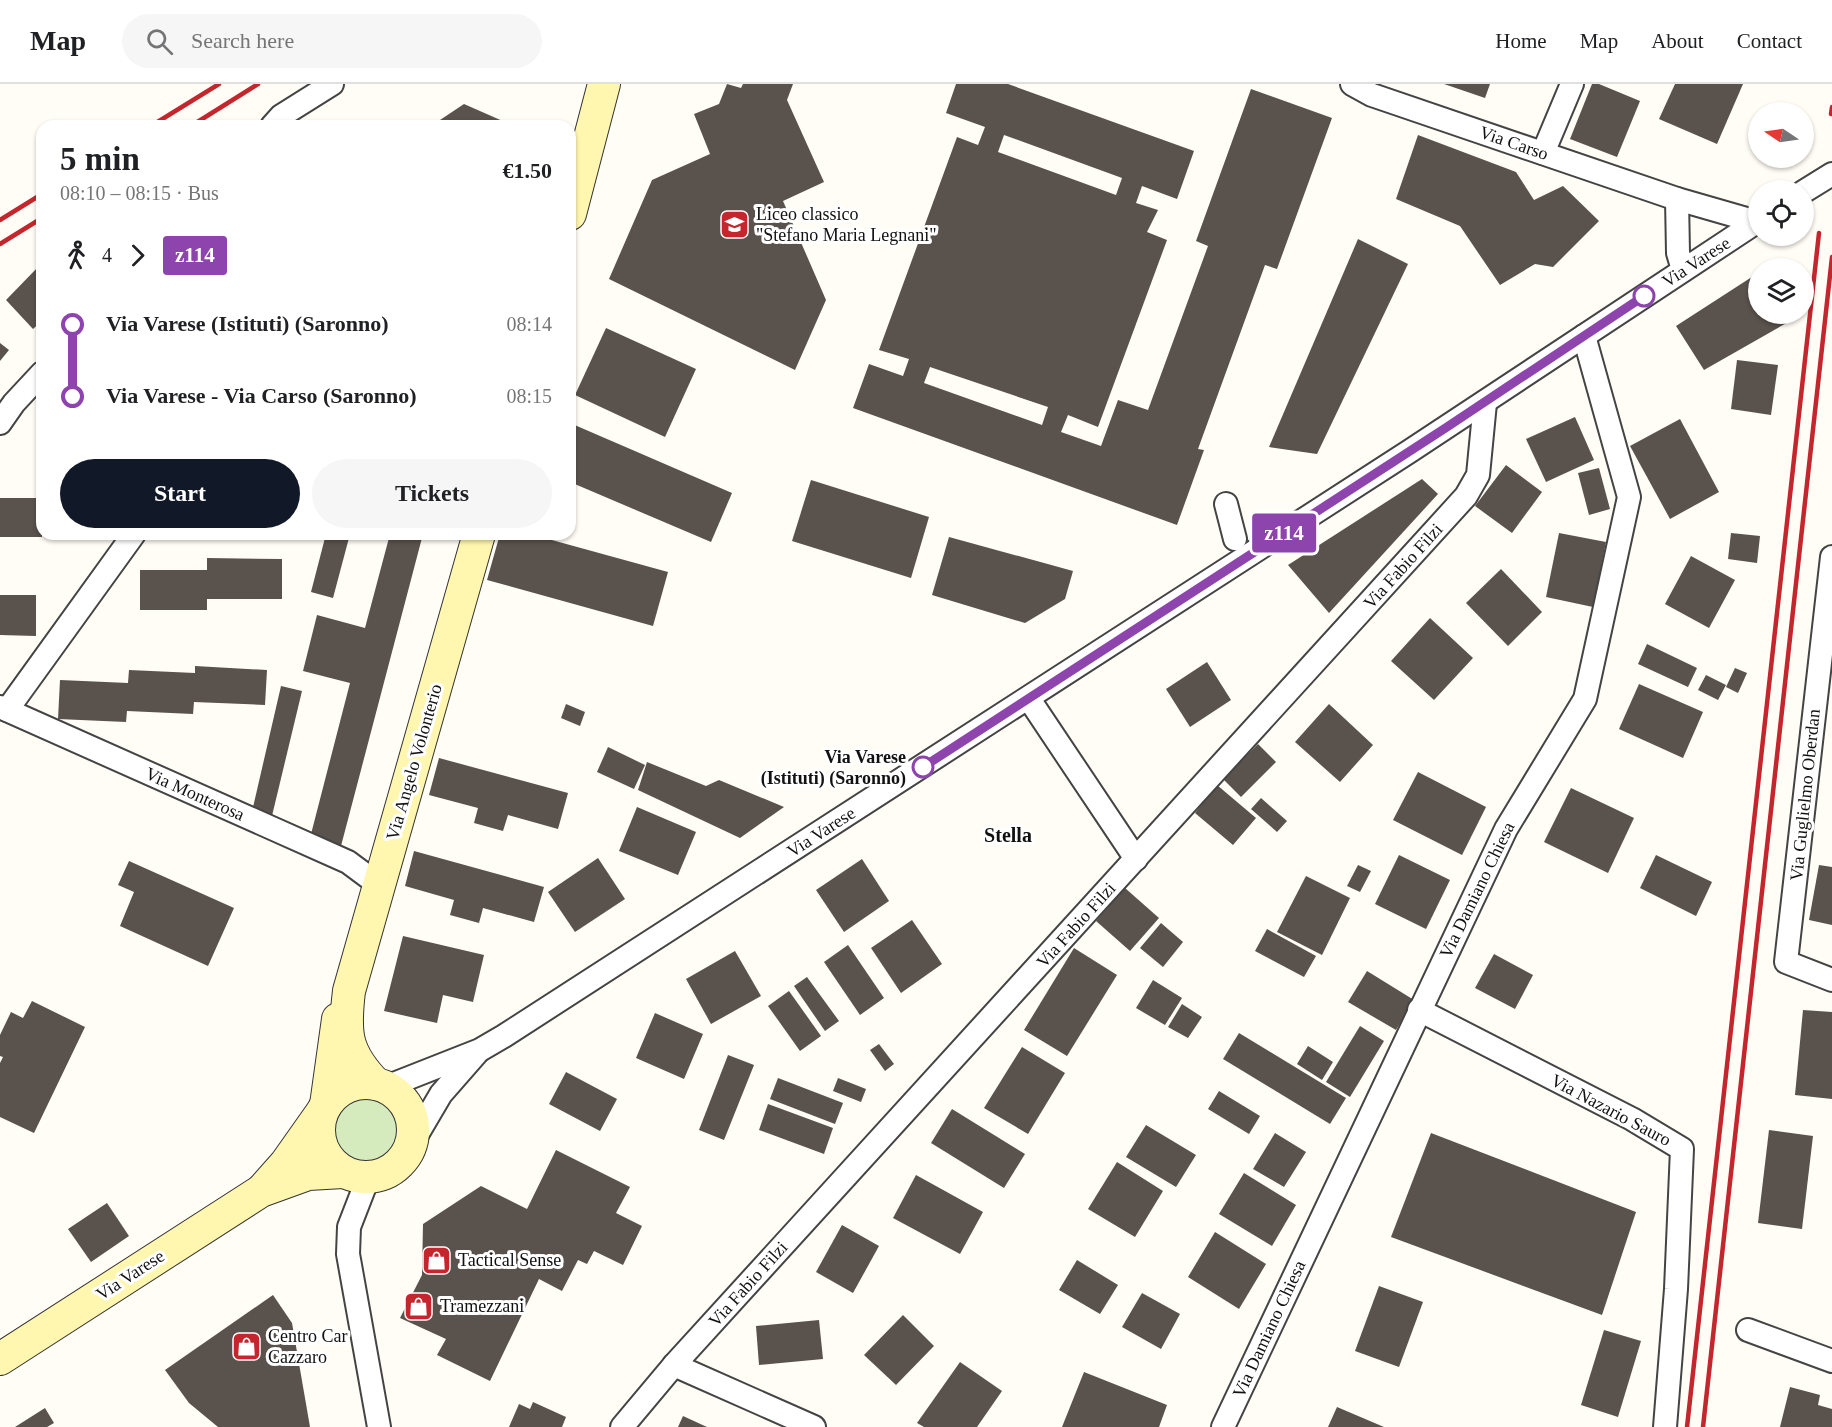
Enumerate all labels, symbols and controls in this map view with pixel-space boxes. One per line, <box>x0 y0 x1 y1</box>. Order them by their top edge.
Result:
search box <box>122 14 542 68</box>
text: Map <box>30 25 86 56</box>
icon: search <box>143 25 176 58</box>
text: Search here <box>191 28 294 53</box>
text: Home <box>1495 29 1547 53</box>
text: Map <box>1580 29 1618 53</box>
text: About <box>1651 29 1704 53</box>
text: Contact <box>1737 29 1802 53</box>
north arrow <box>1748 102 1814 168</box>
map controls <box>1748 102 1814 324</box>
street label: Via Carso <box>1477 122 1551 164</box>
text: 5 min <box>60 141 140 177</box>
text: €1.50 <box>503 158 552 183</box>
button: locate <box>1748 180 1814 246</box>
text: 08:10 – 08:15 · Bus <box>60 182 219 204</box>
place label: Liceo classico "Stefano Maria Legnani" <box>756 204 937 245</box>
school or university icon: Liceo classico "Stefano Maria Legnani" <box>719 208 751 240</box>
street label: Via Varese <box>1658 233 1734 291</box>
icon: walk <box>60 239 93 272</box>
icon: forward <box>121 239 154 272</box>
text: z114 <box>175 243 215 267</box>
text: 4 <box>102 244 112 266</box>
button: layers <box>1748 258 1814 324</box>
unlabelled marker <box>1633 285 1655 307</box>
text: Via Varese (Istituti) (Saronno) <box>106 311 389 336</box>
text: 08:14 <box>506 313 552 335</box>
text: Via Varese - Via Carso (Saronno) <box>106 383 417 408</box>
text: 08:15 <box>506 385 552 407</box>
button: Start <box>60 459 300 528</box>
button: Tickets <box>312 459 552 528</box>
line badge: z114 <box>1242 514 1326 552</box>
street label: Via Fabio Filzi <box>1359 519 1447 613</box>
text: z114 <box>1264 521 1304 545</box>
street label: Via Angelo Volonterio <box>382 682 446 842</box>
street label: Via Guglielmo Oberdan <box>1786 708 1824 882</box>
place label: Via Varese (Istituti) (Saronno) <box>761 747 906 789</box>
marker: Via Varese (Istituti) (Saronno) <box>912 756 934 778</box>
street label: Via Monterosa <box>142 763 248 825</box>
street label: Via Varese <box>783 803 859 861</box>
street label: Via Damiano Chiesa <box>1435 819 1519 961</box>
district label: Stella <box>984 824 1032 846</box>
street label: Via Fabio Filzi <box>1032 878 1120 972</box>
street label: Via Nazario Sauro <box>1548 1070 1674 1150</box>
street label: Via Fabio Filzi <box>704 1237 792 1331</box>
shop icon: Tactical Sense <box>421 1244 453 1276</box>
street label: Via Varese <box>92 1246 168 1304</box>
place label: Tactical Sense <box>458 1250 561 1270</box>
street label: Via Damiano Chiesa <box>1228 1257 1310 1401</box>
shop icon: Tramezzani <box>403 1290 435 1322</box>
place label: Tramezzani <box>440 1296 524 1316</box>
place label: Centro Car Cazzaro <box>268 1326 347 1367</box>
shop icon: Centro Car Cazzaro <box>231 1330 263 1362</box>

